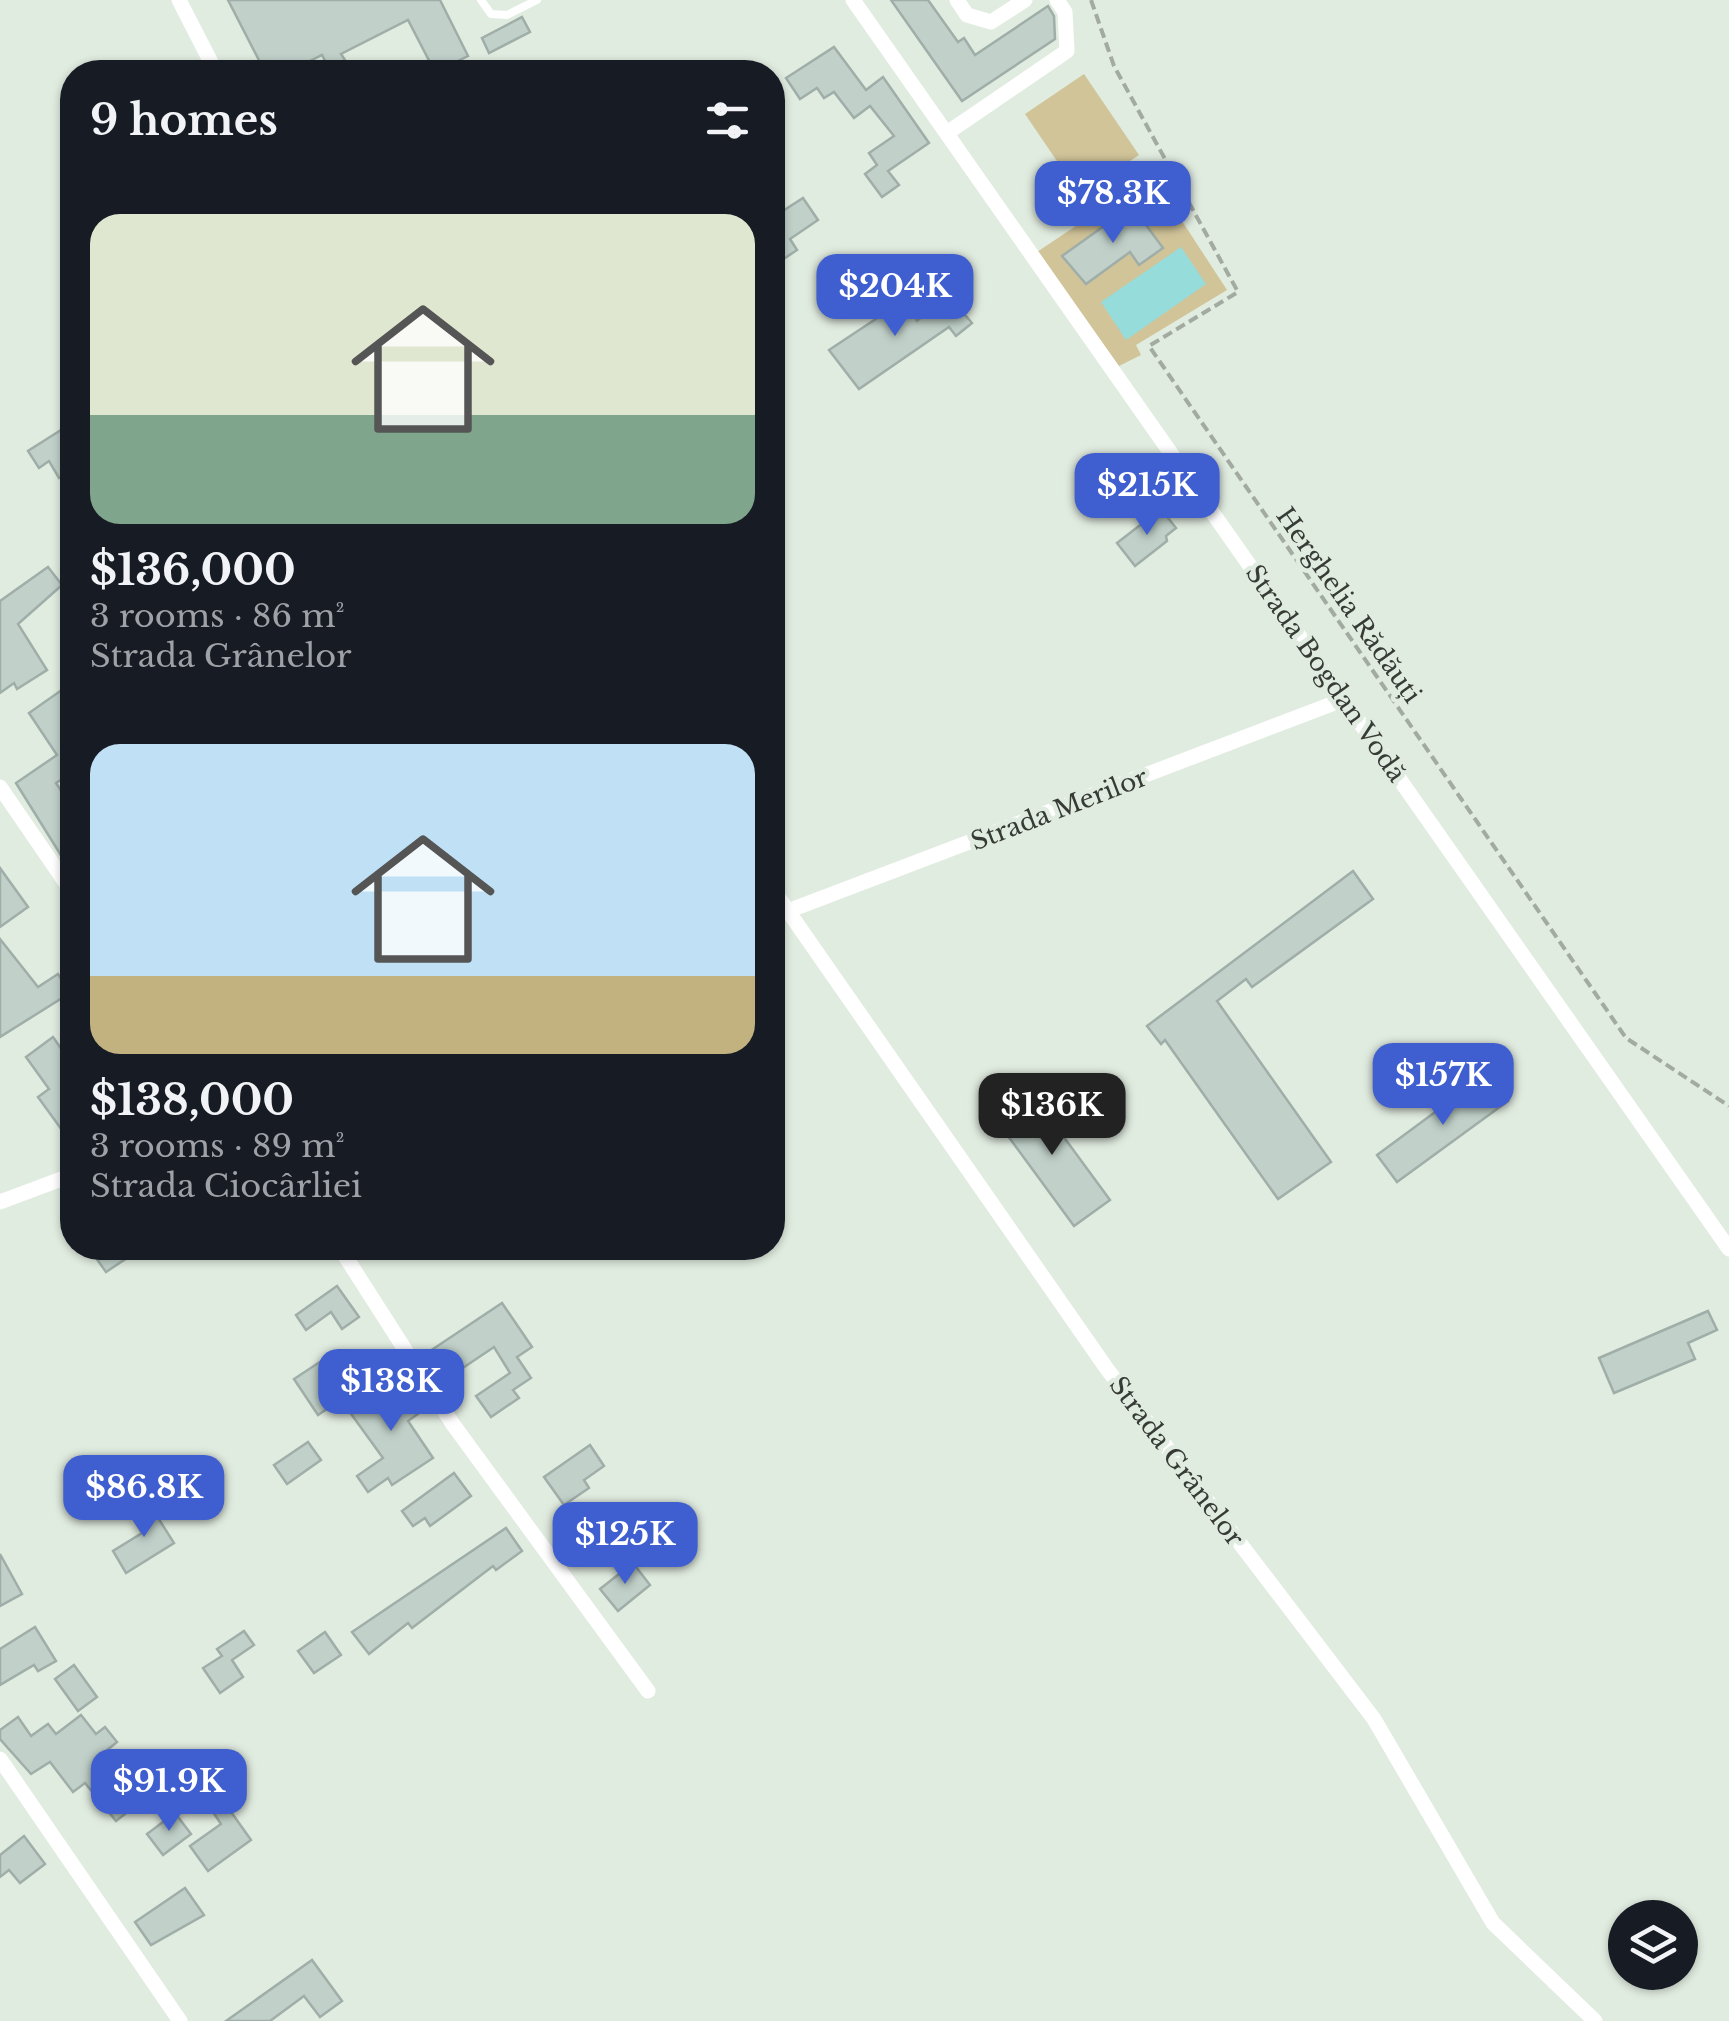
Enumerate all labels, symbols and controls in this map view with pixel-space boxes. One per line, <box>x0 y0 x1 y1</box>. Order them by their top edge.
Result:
icon: filters <box>700 93 755 148</box>
text: 9 homes <box>90 94 278 146</box>
pin: $78.3K <box>1032 161 1194 246</box>
text: $78.3K <box>1057 173 1169 213</box>
pin: $204K <box>825 254 965 339</box>
text: $204K <box>838 266 952 306</box>
icon: home <box>333 279 513 459</box>
pin: $215K <box>1077 453 1217 538</box>
text: $215K <box>1097 465 1197 505</box>
street label: Herghelia Rădăuți <box>1269 502 1428 709</box>
text: $136,000 <box>90 544 296 596</box>
street label: Strada Bogdan Vodă <box>1239 559 1412 788</box>
text: 3 rooms · 86 m² <box>90 596 345 636</box>
text: Strada Grânelor <box>90 636 352 676</box>
street label: Strada Merilor <box>966 762 1152 857</box>
icon: home <box>333 809 513 989</box>
pin: $157K <box>1373 1043 1513 1128</box>
text: $157K <box>1395 1055 1491 1095</box>
pin: $136K <box>982 1073 1122 1158</box>
text: $138,000 <box>90 1074 294 1126</box>
text: $136K <box>1001 1085 1103 1125</box>
text: 3 rooms · 89 m² <box>90 1126 345 1166</box>
text: Strada Ciocârliei <box>90 1166 362 1206</box>
pin: $138K <box>321 1349 461 1434</box>
text: $138K <box>340 1361 442 1401</box>
street label: Strada Grânelor <box>1103 1370 1251 1552</box>
pin: $86.8K <box>63 1455 225 1540</box>
text: $86.8K <box>85 1467 203 1507</box>
pin: $125K <box>555 1502 695 1587</box>
text: $125K <box>575 1514 675 1554</box>
pin: $91.9K <box>88 1749 250 1834</box>
text: $91.9K <box>113 1761 225 1801</box>
map controls <box>1608 1900 1698 1990</box>
button: layers <box>1608 1900 1698 1990</box>

